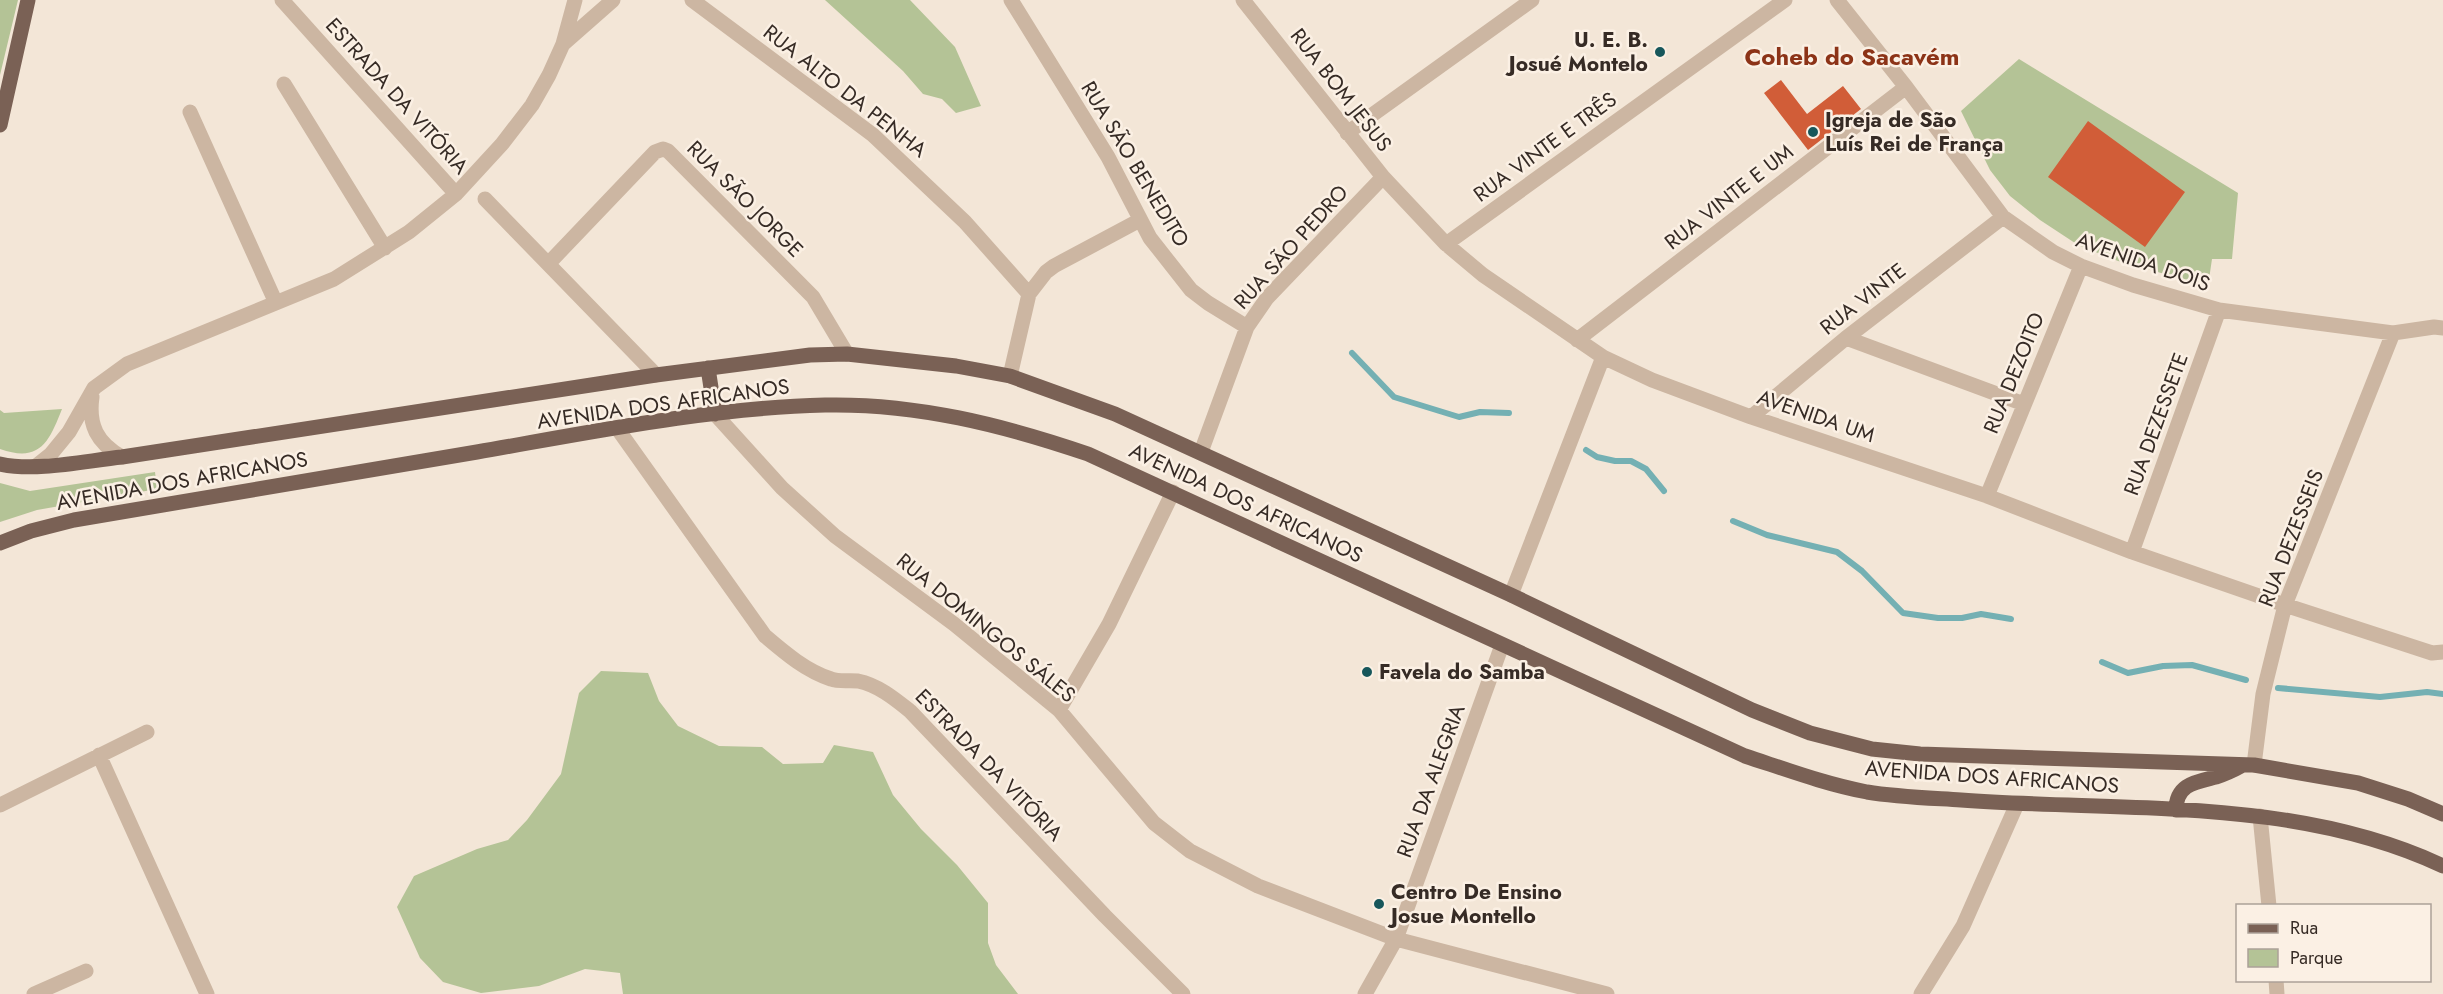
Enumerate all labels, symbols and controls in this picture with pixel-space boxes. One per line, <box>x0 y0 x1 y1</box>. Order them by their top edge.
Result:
street label: ESTRADA DA VITÓRIA <box>319 11 476 181</box>
street label: RUA ALTO DA PENHA <box>757 17 933 165</box>
street label: RUA BOM JESUS <box>1283 22 1399 158</box>
place label: U. E. B. Josué Montelo <box>1505 25 1648 79</box>
district label: Coheb do Sacavém <box>1745 39 1959 74</box>
marker: U. E. B. Josué Montelo <box>1653 45 1667 59</box>
street label: RUA SÃO BENEDITO <box>1074 75 1196 253</box>
street label: RUA VINTE E TRÊS <box>1467 85 1623 209</box>
place label: Igreja de São Luís Rei de França <box>1825 105 2003 159</box>
marker: Igreja de São Luís Rei de França <box>1806 125 1820 139</box>
street label: RUA SÃO JORGE <box>680 134 810 264</box>
street label: RUA VINTE E UM <box>1658 137 1800 257</box>
street label: RUA SÃO PEDRO <box>1227 178 1355 316</box>
street label: AVENIDA DOIS <box>2072 225 2214 299</box>
street label: RUA VINTE <box>1814 256 1912 342</box>
street label: RUA DEZOITO <box>1976 308 2052 438</box>
street label: RUA DEZESSETE <box>2116 348 2196 500</box>
street label: AVENIDA DOS AFRICANOS <box>535 371 791 437</box>
street label: AVENIDA UM <box>1753 382 1879 450</box>
street label: AVENIDA DOS AFRICANOS <box>1124 436 1368 570</box>
street label: AVENIDA DOS AFRICANOS <box>54 444 310 518</box>
street label: RUA DEZESSEIS <box>2251 465 2331 611</box>
street label: RUA DOMINGOS SÁLES <box>890 546 1082 710</box>
place label: Favela do Samba <box>1379 657 1545 687</box>
marker: Favela do Samba <box>1360 665 1374 679</box>
street label: ESTRADA DA VITÓRIA <box>908 682 1070 848</box>
street label: RUA DA ALEGRIA <box>1389 700 1473 862</box>
street label: AVENIDA DOS AFRICANOS <box>1864 753 2120 801</box>
place label: Centro De Ensino Josue Montello <box>1387 877 1562 931</box>
marker: Centro De Ensino Josue Montello <box>1372 897 1386 911</box>
legend <box>2236 904 2431 982</box>
text: Rua <box>2290 915 2318 941</box>
text: Parque <box>2290 945 2343 971</box>

